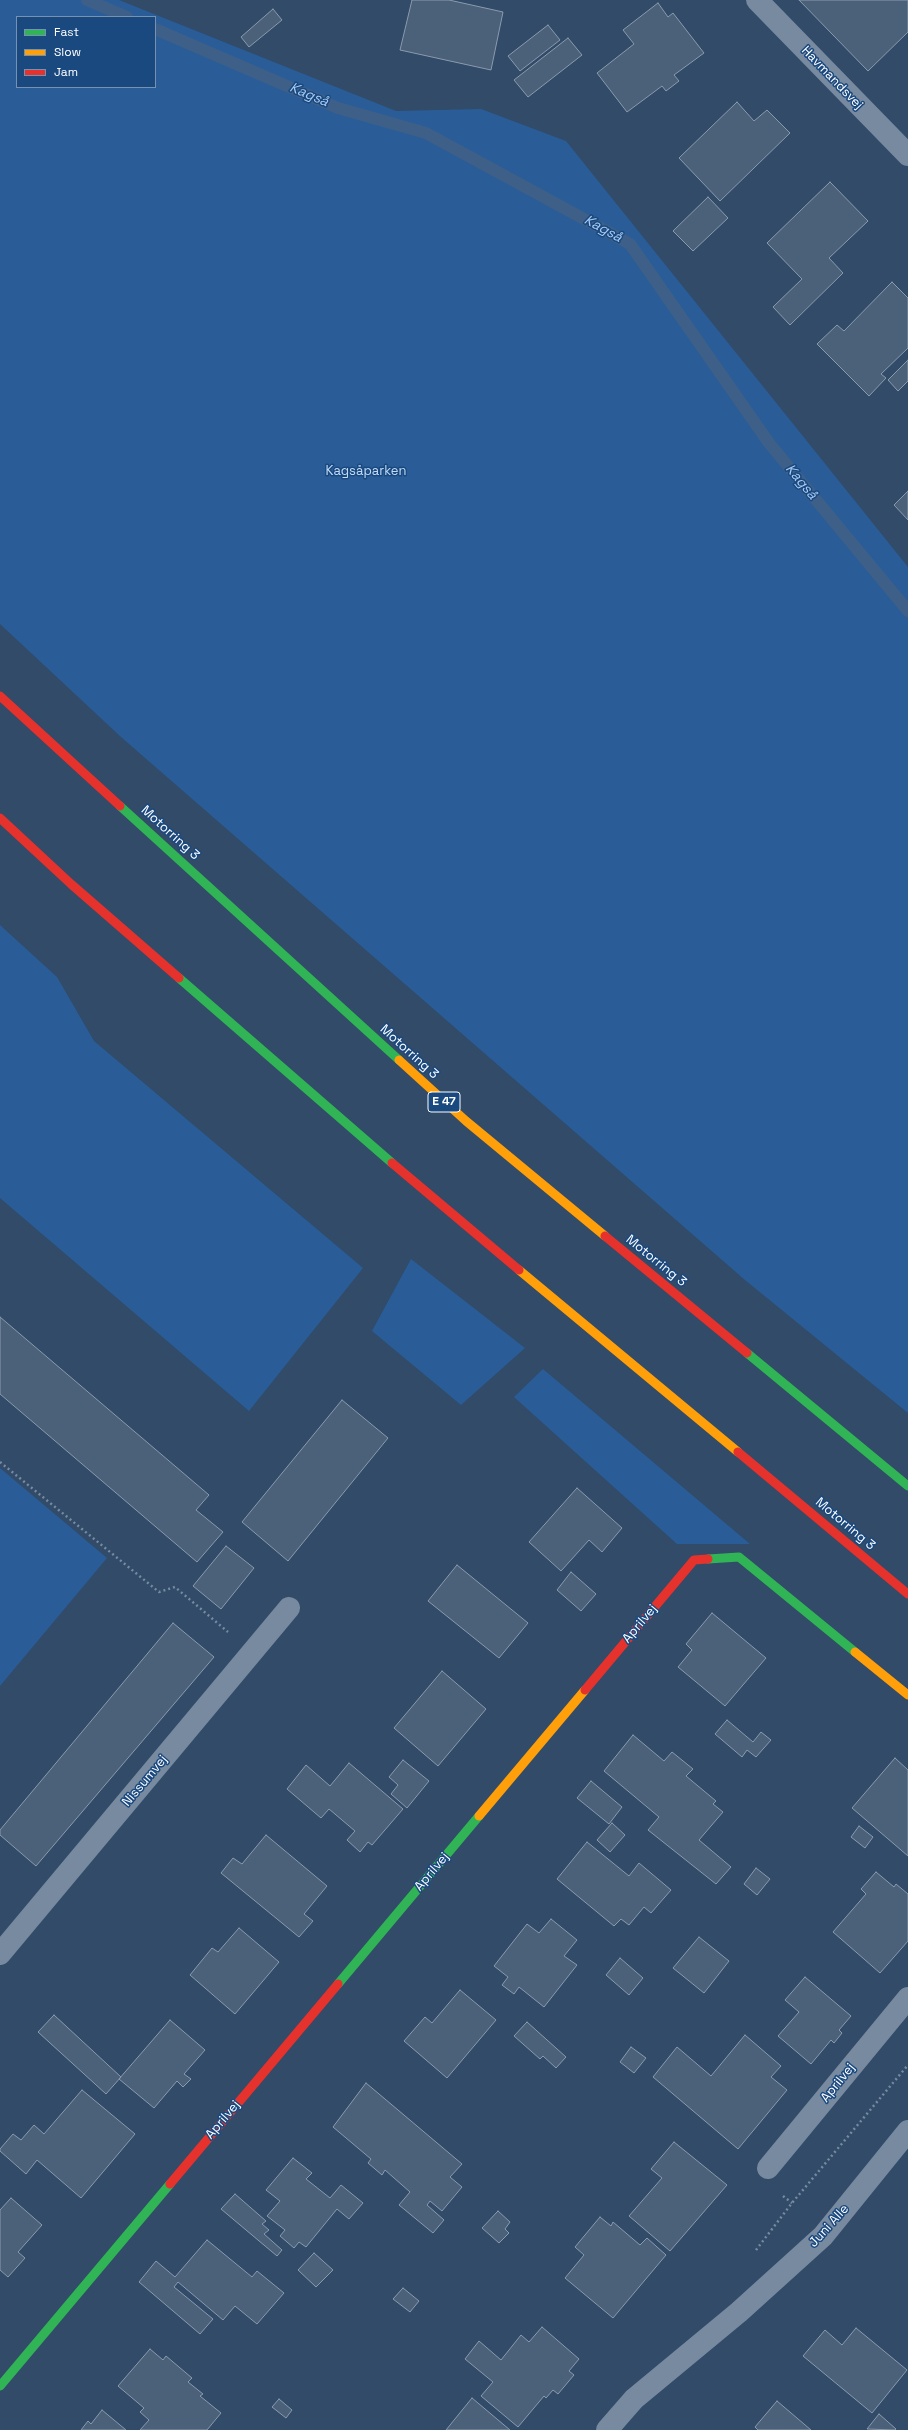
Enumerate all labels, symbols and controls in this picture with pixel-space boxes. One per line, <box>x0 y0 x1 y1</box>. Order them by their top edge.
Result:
legend <box>16 16 156 88</box>
text: Fast <box>54 24 79 40</box>
street label: Havmandsvej <box>798 43 866 113</box>
text: Slow <box>54 44 81 60</box>
text: Jam <box>54 64 78 80</box>
water label: Kagså <box>287 79 331 111</box>
water label: Kagså <box>581 212 625 246</box>
water label: Kagså <box>781 461 821 503</box>
park label: Kagsåparken <box>326 463 406 479</box>
street label: Motorring 3 <box>138 803 202 863</box>
street label: Motorring 3 <box>377 1022 441 1082</box>
road number: E 47 <box>428 1092 460 1112</box>
street label: Motorring 3 <box>623 1232 689 1290</box>
street label: Motorring 3 <box>812 1494 878 1554</box>
street label: Aprilvej <box>619 1602 661 1646</box>
street label: Nissumvej <box>119 1752 171 1810</box>
street label: Aprilvej <box>411 1850 453 1894</box>
street label: Aprilvej <box>818 2060 858 2106</box>
street label: Aprilvej <box>202 2098 244 2142</box>
street label: Juni Alle <box>806 2201 852 2251</box>

